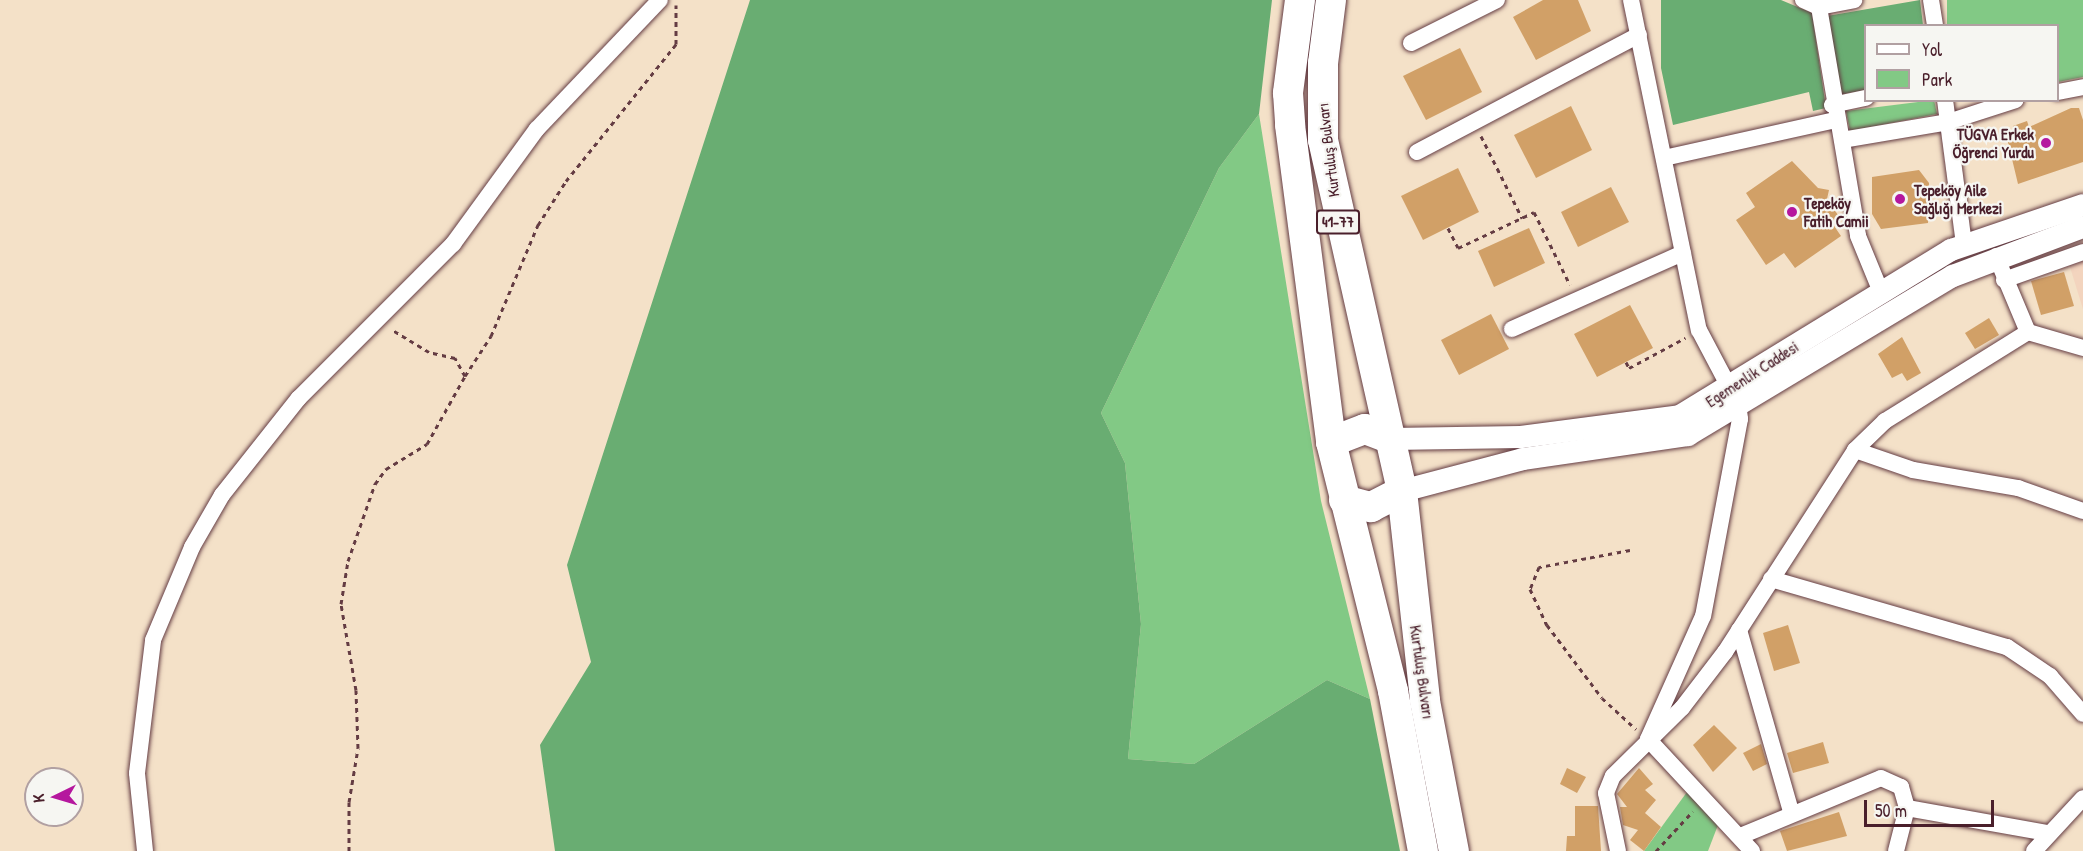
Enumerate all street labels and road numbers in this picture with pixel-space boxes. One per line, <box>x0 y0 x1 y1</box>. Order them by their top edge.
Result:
street label: Kurtuluş Bulvarı <box>1313 102 1343 198</box>
road number: 41-77 <box>1316 210 1360 234</box>
street label: Egemenlik Caddesi <box>1702 337 1802 411</box>
street label: Kurtuluş Bulvarı <box>1406 624 1438 720</box>

